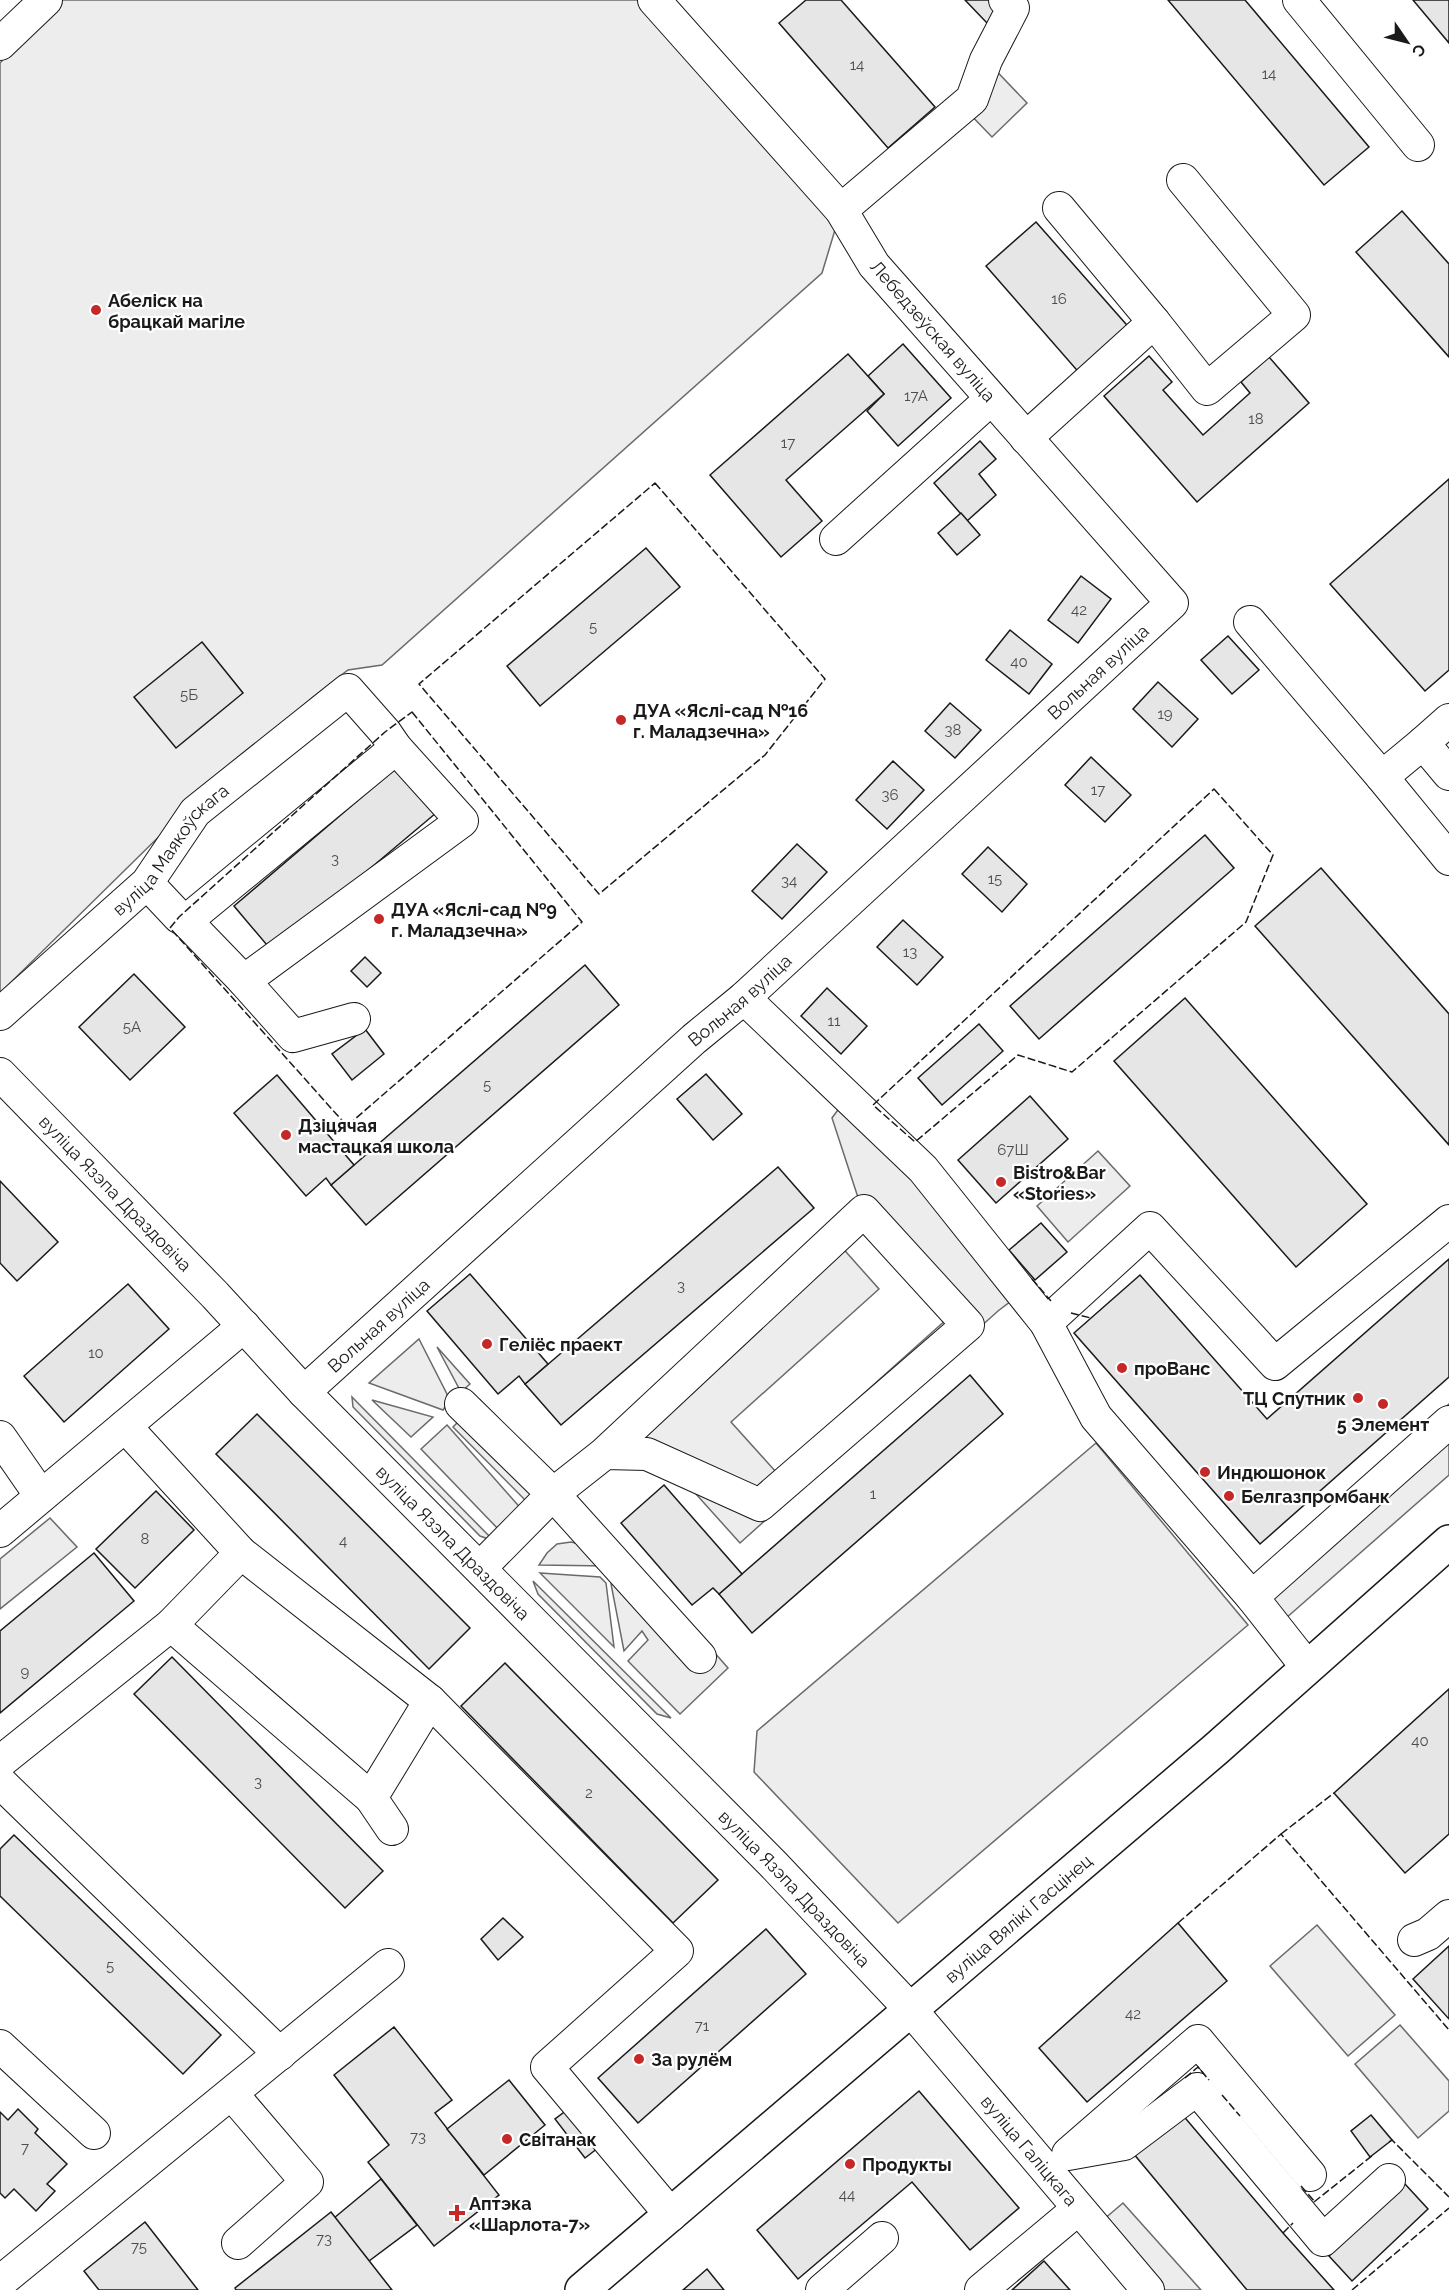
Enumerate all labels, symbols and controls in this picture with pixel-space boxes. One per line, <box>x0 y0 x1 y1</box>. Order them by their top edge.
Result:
north arrow <box>1377 12 1437 72</box>
text: С <box>1408 40 1430 60</box>
house number: 14 <box>850 56 864 74</box>
house number: 14 <box>1262 65 1276 83</box>
street label: Лебедзеўская вуліца <box>866 256 1000 406</box>
place label: Абеліск на брацкай магіле <box>108 290 245 332</box>
house number: 16 <box>1051 290 1067 308</box>
marker: Абеліск на брацкай магіле <box>89 303 103 317</box>
house number: 17А <box>904 387 928 405</box>
house number: 18 <box>1248 410 1264 428</box>
house number: 17 <box>781 434 795 452</box>
house number: 42 <box>1071 601 1087 619</box>
house number: 5 <box>589 618 597 636</box>
street label: Вольная вуліца <box>1043 620 1153 723</box>
house number: 40 <box>1010 653 1028 671</box>
house number: 5Б <box>180 686 198 704</box>
place label: ДУА «Яслі-сад №16 г. Маладзечна» <box>633 700 808 742</box>
house number: 19 <box>1157 705 1173 723</box>
marker: ДУА «Яслі-сад №16 г. Маладзечна» <box>614 713 628 727</box>
house number: 38 <box>945 721 962 739</box>
street label: вуліца Маякоўскага <box>108 779 232 919</box>
house number: 17 <box>1091 781 1105 799</box>
house number: 36 <box>881 786 899 804</box>
house number: 3 <box>331 850 339 868</box>
house number: 15 <box>988 870 1002 888</box>
house number: 34 <box>781 872 797 890</box>
place label: ДУА «Яслі-сад №9 г. Маладзечна» <box>391 899 557 941</box>
marker: ДУА «Яслі-сад №9 г. Маладзечна» <box>372 912 386 926</box>
house number: 13 <box>903 943 917 961</box>
street label: Вольная вуліца <box>684 949 795 1050</box>
house number: 11 <box>828 1012 841 1030</box>
house number: 5А <box>123 1018 141 1036</box>
house number: 5 <box>483 1076 491 1094</box>
street label: вуліца Язэпа Драздовіча <box>35 1111 196 1275</box>
place label: Дзіцячая мастацкая школа <box>298 1115 454 1157</box>
marker: Дзіцячая мастацкая школа <box>279 1128 293 1142</box>
house number: 67Ш <box>997 1141 1029 1159</box>
place label: Bistro&Bar «Stories» <box>1013 1162 1106 1204</box>
marker: Bistro&Bar «Stories» <box>994 1175 1008 1189</box>
street label: Вольная вуліца <box>323 1274 433 1376</box>
house number: 3 <box>677 1277 685 1295</box>
place label: Геліёс праект <box>499 1334 622 1355</box>
marker: Геліёс праект <box>480 1337 494 1351</box>
house number: 10 <box>88 1344 104 1362</box>
place label: проВанс <box>1134 1358 1210 1379</box>
marker: проВанс <box>1115 1361 1129 1375</box>
place label: ТЦ Спутник <box>1243 1388 1346 1409</box>
marker: ТЦ Спутник <box>1351 1391 1365 1405</box>
marker: 5 Элемент <box>1376 1397 1390 1411</box>
place label: 5 Элемент <box>1337 1414 1429 1435</box>
street label: вуліца Язэпа Драздовіча <box>372 1461 535 1624</box>
place label: Индюшонок <box>1217 1462 1326 1483</box>
marker: Индюшонок <box>1198 1465 1212 1479</box>
house number: 1 <box>870 1485 877 1503</box>
place label: Белгазпромбанк <box>1241 1486 1390 1507</box>
marker: Белгазпромбанк <box>1222 1489 1236 1503</box>
house number: 8 <box>141 1530 150 1548</box>
house number: 4 <box>339 1532 347 1550</box>
house number: 9 <box>21 1663 30 1681</box>
house number: 40 <box>1411 1732 1429 1750</box>
house number: 3 <box>254 1773 262 1791</box>
house number: 2 <box>585 1784 593 1802</box>
street label: вуліца Язэпа Драздовіча <box>715 1805 875 1971</box>
street label: вуліца Вялікі Гасцінец <box>940 1850 1096 1987</box>
house number: 5 <box>106 1957 114 1975</box>
house number: 42 <box>1125 2005 1141 2023</box>
house number: 71 <box>695 2017 710 2035</box>
place label: За рулём <box>651 2049 732 2070</box>
marker: За рулём <box>632 2052 646 2066</box>
street label: вуліца Галіцкага <box>977 2091 1082 2210</box>
house number: 73 <box>410 2128 426 2146</box>
place label: Світанак <box>519 2129 597 2150</box>
marker: Світанак <box>500 2132 514 2146</box>
house number: 7 <box>21 2139 29 2157</box>
place label: Продукты <box>862 2154 952 2175</box>
marker: Продукты <box>843 2157 857 2171</box>
house number: 44 <box>839 2186 855 2204</box>
place label: Аптэка «Шарлота-7» <box>469 2193 590 2235</box>
marker: Аптэка «Шарлота-7» <box>450 2206 464 2220</box>
house number: 73 <box>316 2230 332 2248</box>
house number: 75 <box>131 2238 147 2256</box>

